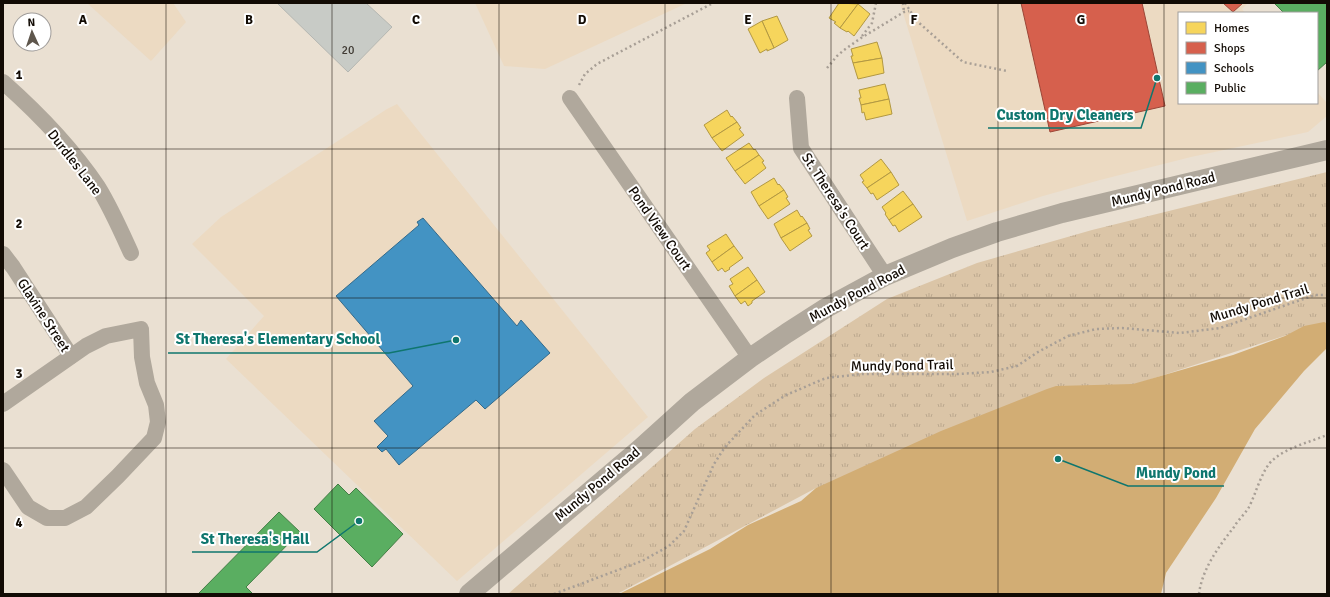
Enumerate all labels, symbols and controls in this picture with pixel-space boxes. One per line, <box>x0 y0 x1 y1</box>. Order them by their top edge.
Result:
north arrow <box>12 12 52 52</box>
text: A <box>79 12 88 28</box>
text: B <box>245 12 253 28</box>
text: C <box>412 12 420 28</box>
text: D <box>578 12 587 28</box>
text: E <box>744 12 752 28</box>
text: F <box>911 12 918 28</box>
text: G <box>1077 12 1085 28</box>
legend <box>1178 12 1318 104</box>
text: N <box>27 16 36 29</box>
text: Homes <box>1214 21 1249 36</box>
text: Shops <box>1214 41 1245 56</box>
house number: 20 <box>342 43 354 58</box>
text: Schools <box>1214 61 1254 76</box>
text: 1 <box>15 67 23 83</box>
text: Public <box>1214 81 1246 96</box>
callout: Custom Dry Cleaners <box>988 101 1141 128</box>
text: Custom Dry Cleaners <box>996 106 1134 124</box>
street label: Durdles Lane <box>44 126 105 198</box>
street label: St. Theresa's Court <box>798 150 873 253</box>
street label: Mundy Pond Road <box>1109 168 1217 211</box>
street label: Pond View Court <box>624 183 695 274</box>
text: 2 <box>15 216 23 232</box>
street label: Mundy Pond Road <box>806 261 908 326</box>
street label: Glavine Street <box>14 275 74 355</box>
street label: Mundy Pond Trail <box>1207 280 1311 327</box>
callout: St Theresa's Elementary School <box>168 326 389 353</box>
text: St Theresa's Elementary School <box>176 330 380 348</box>
street label: Mundy Pond Trail <box>850 356 954 375</box>
text: 3 <box>15 366 23 382</box>
street label: Mundy Pond Road <box>551 444 644 525</box>
callout: Mundy Pond <box>1128 459 1224 486</box>
text: Mundy Pond <box>1136 464 1216 482</box>
text: 4 <box>15 515 23 531</box>
callout: St Theresa's Hall <box>192 525 317 552</box>
text: St Theresa's Hall <box>201 530 310 548</box>

